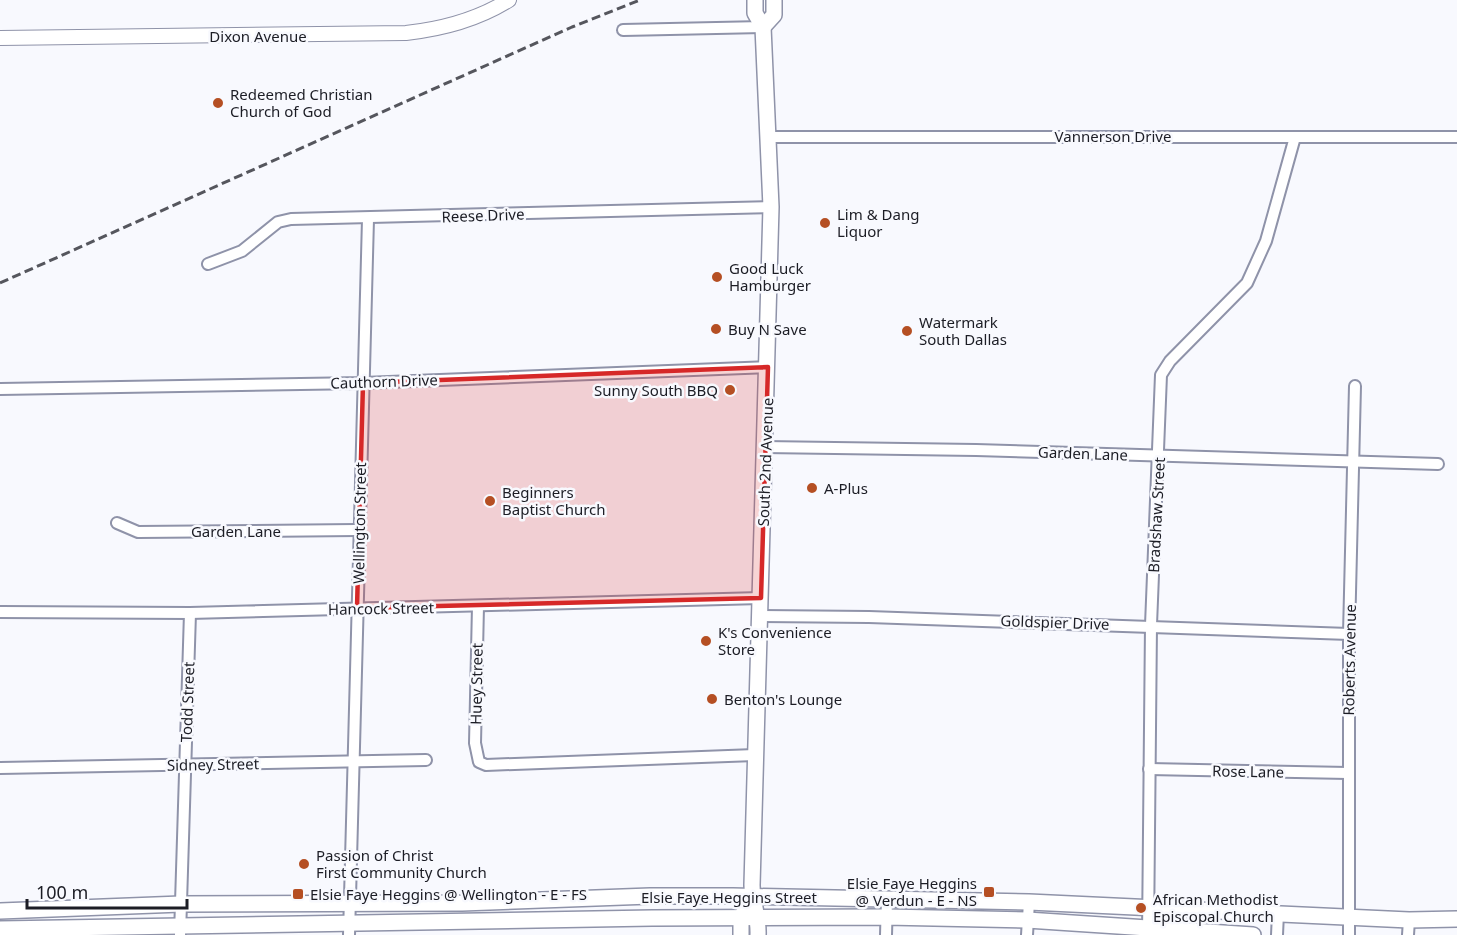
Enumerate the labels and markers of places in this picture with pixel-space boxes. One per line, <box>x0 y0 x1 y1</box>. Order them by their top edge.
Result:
place label: Redeemed Christian Church of God <box>230 84 373 121</box>
marker: Redeemed Christian Church of God <box>211 96 225 110</box>
place label: Lim & Dang Liquor <box>837 204 919 241</box>
marker: Lim & Dang Liquor <box>818 216 832 230</box>
place label: Good Luck Hamburger <box>729 258 811 295</box>
marker: Good Luck Hamburger <box>710 270 724 284</box>
place label: Watermark South Dallas <box>919 312 1007 349</box>
place label: Buy N Save <box>728 319 807 339</box>
marker: Buy N Save <box>709 322 723 336</box>
marker: Watermark South Dallas <box>900 324 914 338</box>
place label: Sunny South BBQ <box>594 380 718 400</box>
marker: Sunny South BBQ <box>723 383 737 397</box>
place label: A-Plus <box>824 478 868 498</box>
marker: A-Plus <box>805 481 819 495</box>
place label: Beginners Baptist Church <box>502 482 606 519</box>
marker: Beginners Baptist Church <box>483 494 497 508</box>
place label: K's Convenience Store <box>718 622 832 659</box>
marker: K's Convenience Store <box>699 634 713 648</box>
place label: Benton's Lounge <box>724 689 842 709</box>
marker: Benton's Lounge <box>705 692 719 706</box>
place label: Passion of Christ First Community Church <box>316 845 487 882</box>
marker: Passion of Christ First Community Church <box>297 857 311 871</box>
place label: Elsie Faye Heggins @ Verdun - E - NS <box>847 873 977 910</box>
place label: Elsie Faye Heggins @ Wellington - E - FS <box>310 884 587 904</box>
marker: Elsie Faye Heggins @ Verdun - E - NS <box>982 885 996 899</box>
marker: Elsie Faye Heggins @ Wellington - E - FS <box>291 887 305 901</box>
place label: African Methodist Episcopal Church <box>1153 889 1279 926</box>
marker: African Methodist Episcopal Church <box>1134 901 1148 915</box>

